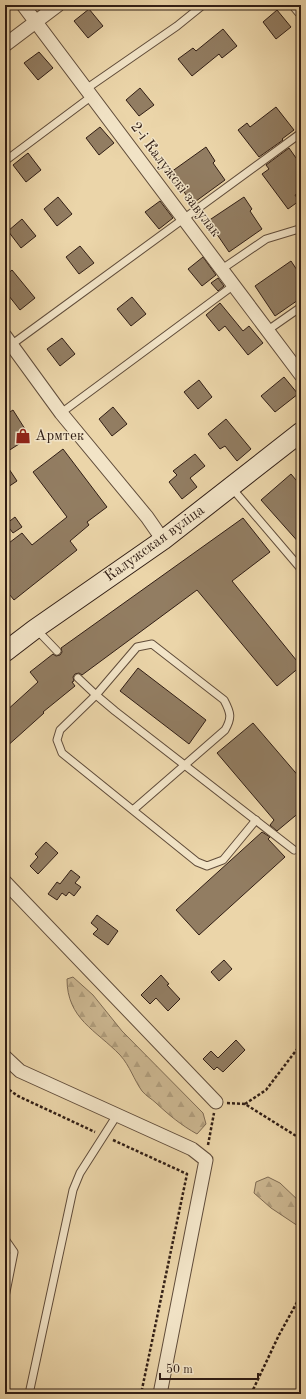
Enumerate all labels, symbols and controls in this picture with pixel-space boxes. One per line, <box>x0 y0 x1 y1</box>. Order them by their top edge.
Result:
street label: 2-і Калужскі завулак <box>127 120 223 241</box>
shop icon: Армтек <box>14 427 32 445</box>
place label: Армтек <box>35 429 85 444</box>
street label: Калужская вуліца <box>102 503 208 585</box>
scale bar <box>160 1355 258 1381</box>
text: 50 m <box>166 1363 193 1376</box>

